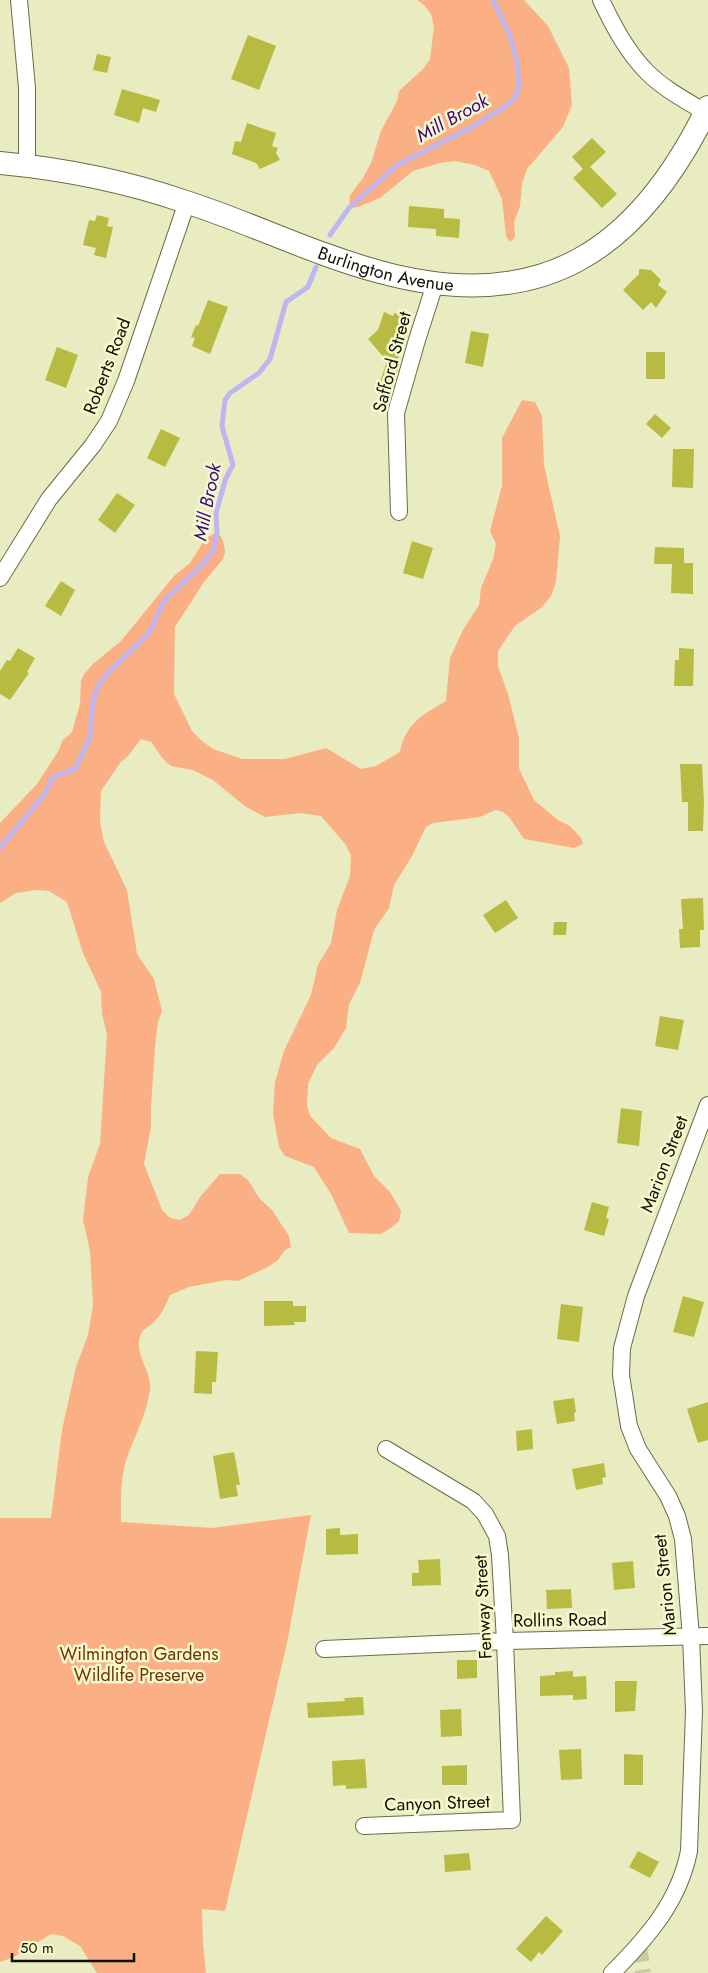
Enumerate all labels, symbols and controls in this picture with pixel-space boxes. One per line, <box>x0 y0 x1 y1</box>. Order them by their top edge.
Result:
water label: Mill Brook <box>411 87 494 149</box>
street label: Burlington Avenue <box>314 240 455 298</box>
street label: Safford Street <box>366 308 418 415</box>
street label: Roberts Road <box>77 314 137 418</box>
water label: Mill Brook <box>186 460 228 543</box>
street label: Marion Street <box>634 1111 695 1216</box>
street label: Marion Street <box>647 1532 683 1637</box>
street label: Fenway Street <box>467 1554 499 1660</box>
street label: Rollins Road <box>513 1606 607 1634</box>
park label: Wilmington Gardens Wildlife Preserve <box>59 1641 219 1688</box>
street label: Canyon Street <box>384 1788 491 1818</box>
scale bar <box>12 1930 135 1962</box>
text: 50 m <box>20 1937 54 1959</box>

